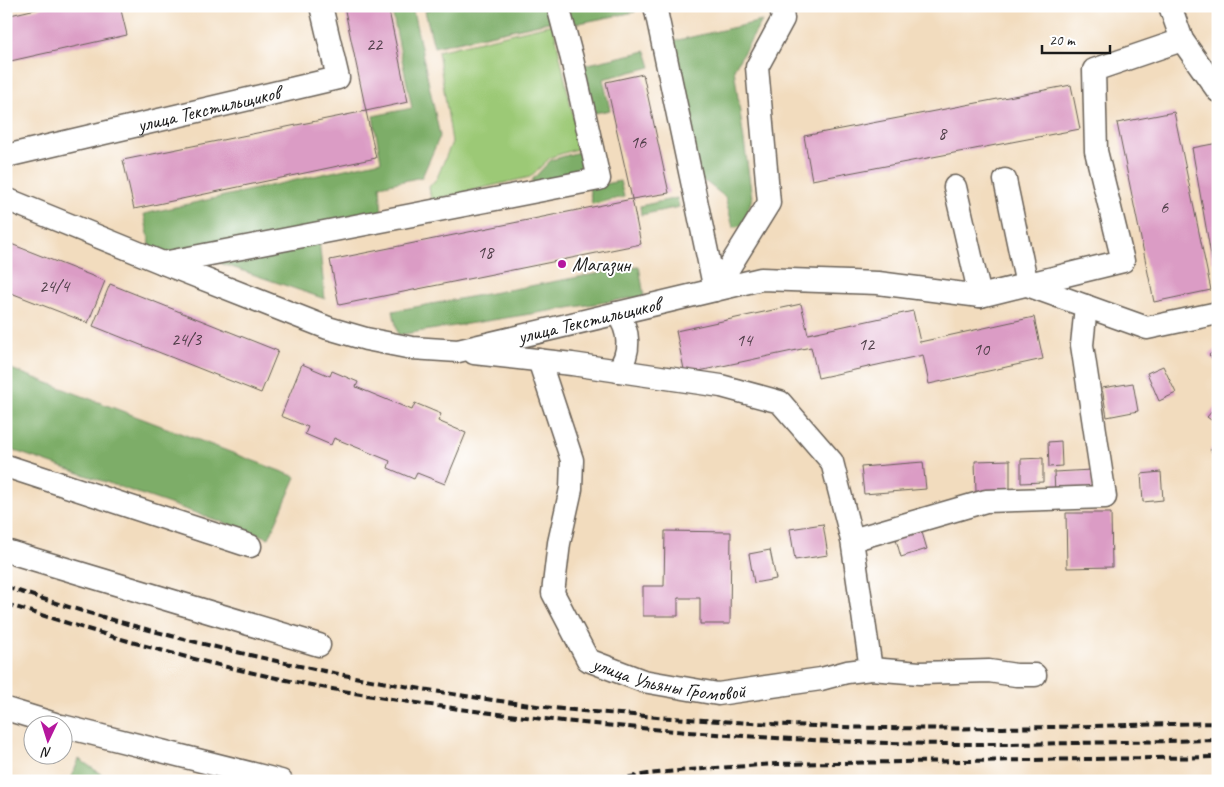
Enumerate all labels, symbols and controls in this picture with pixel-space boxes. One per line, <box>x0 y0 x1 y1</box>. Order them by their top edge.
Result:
scale bar <box>1042 22 1109 54</box>
text: 20 m <box>1049 31 1076 50</box>
house number: 22 <box>366 33 384 55</box>
street label: улица Текстильщиков <box>134 79 287 137</box>
house number: 8 <box>938 122 948 144</box>
house number: 16 <box>630 131 647 153</box>
house number: 6 <box>1160 196 1169 218</box>
house number: 18 <box>477 241 495 263</box>
place label: Магазин <box>572 252 632 277</box>
marker: Магазин <box>556 258 568 270</box>
house number: 24/4 <box>39 275 71 297</box>
street label: улица Текстильщиков <box>514 290 667 349</box>
house number: 24/3 <box>171 328 203 350</box>
house number: 14 <box>736 329 754 351</box>
house number: 12 <box>858 333 876 355</box>
house number: 10 <box>973 338 991 360</box>
street label: улица Ульяны Громовой <box>588 650 749 707</box>
north arrow <box>22 714 72 764</box>
text: N <box>40 744 52 761</box>

